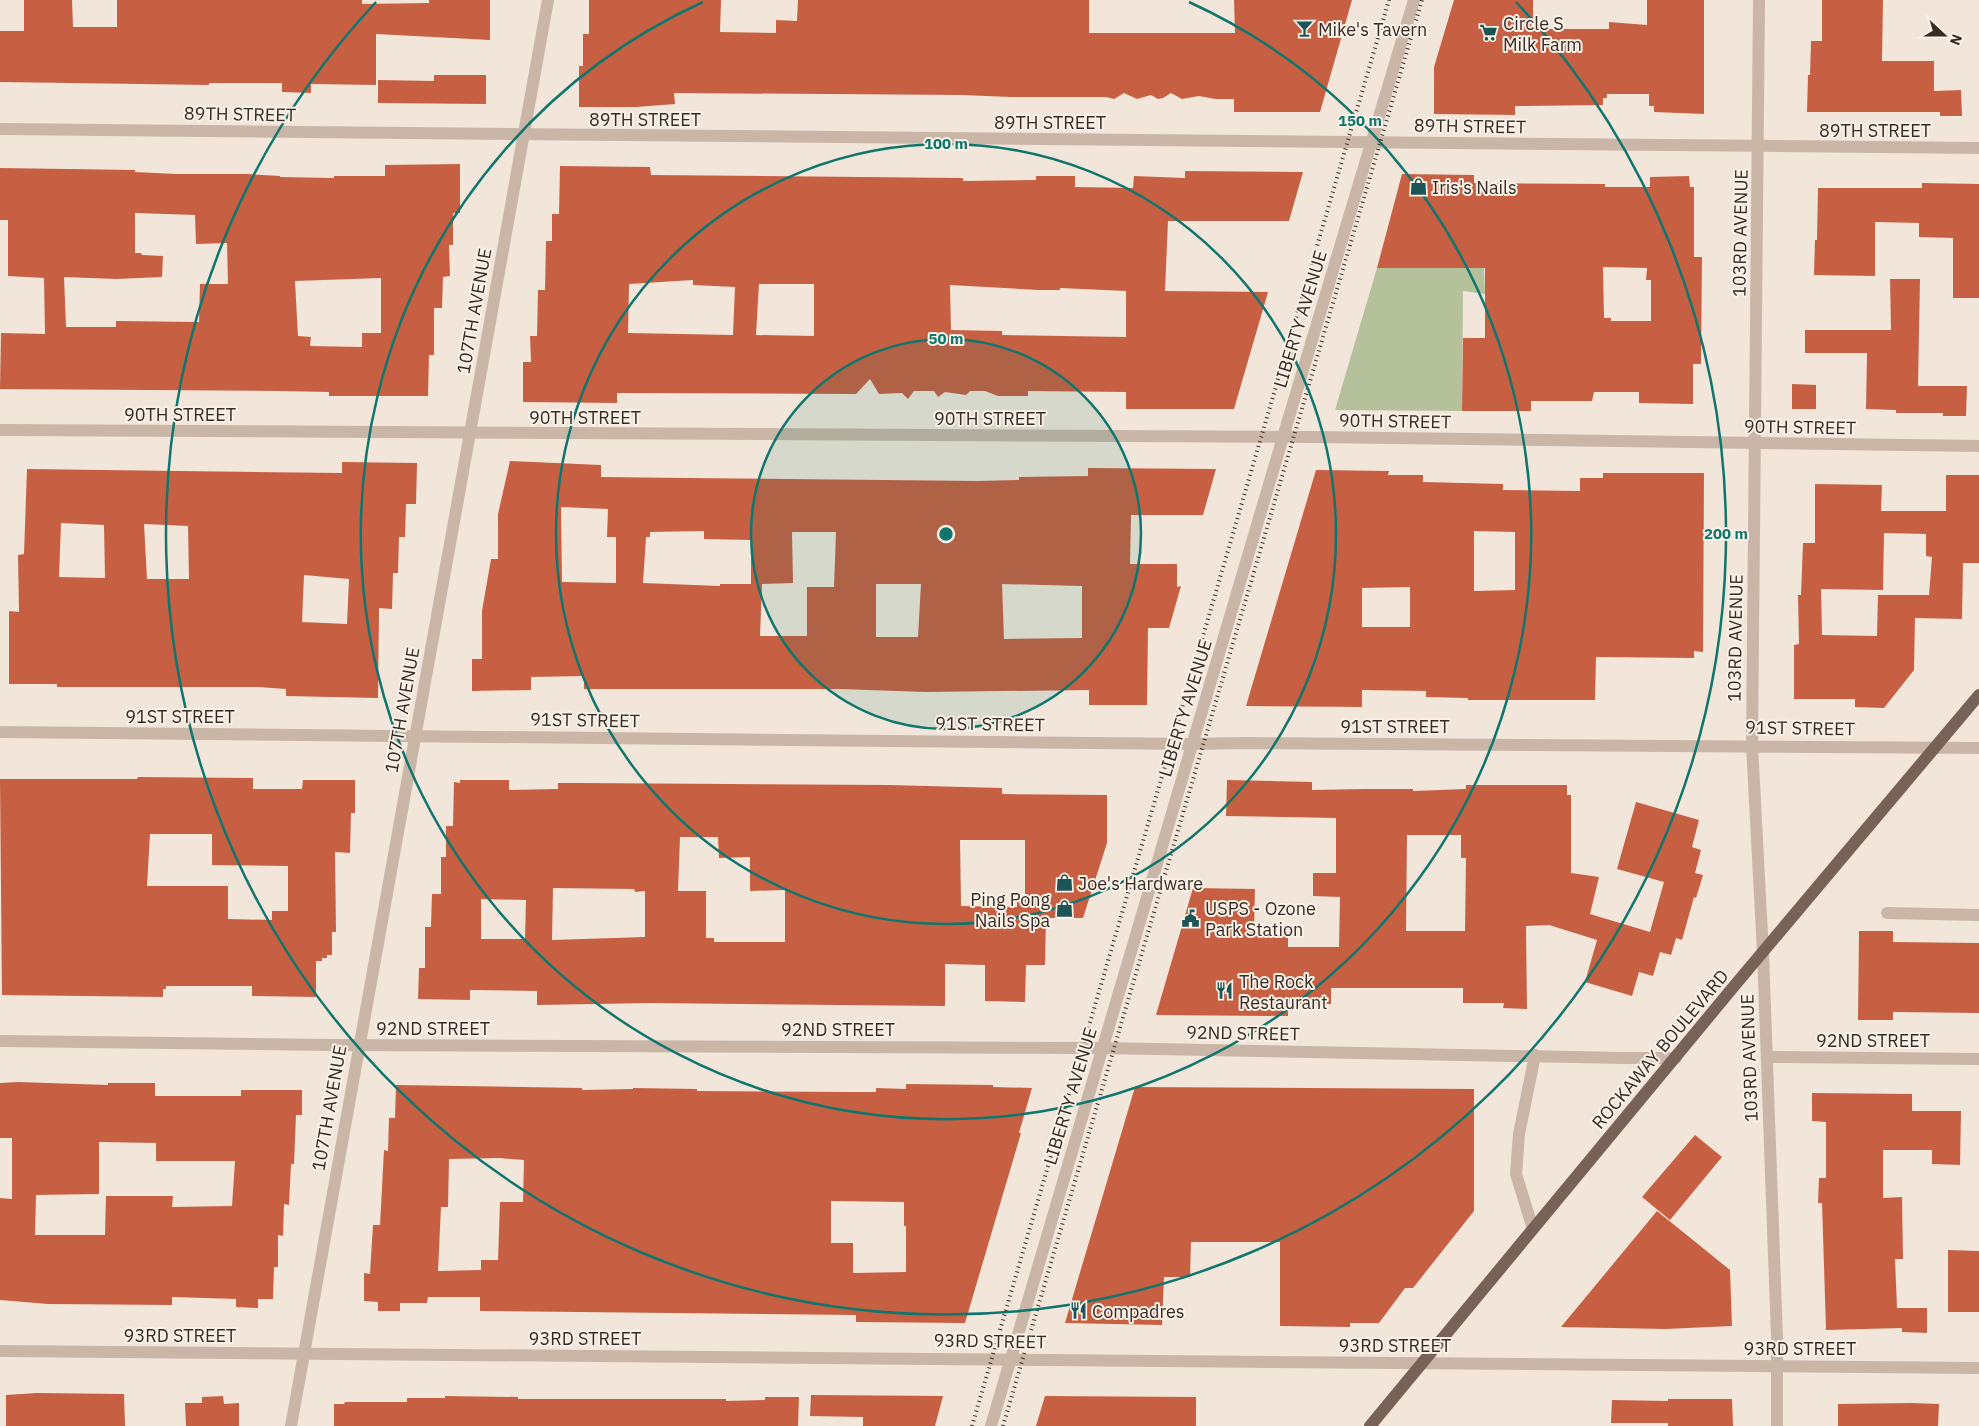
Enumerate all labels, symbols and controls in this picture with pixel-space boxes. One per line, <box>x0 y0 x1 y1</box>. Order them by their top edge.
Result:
north arrow <box>1919 10 1969 60</box>
place label: Circle S Milk Farm <box>1503 12 1582 56</box>
place label: Mike's Tavern <box>1318 18 1427 41</box>
bar icon: Mike's Tavern <box>1294 19 1314 39</box>
supermarket icon: Circle S Milk Farm <box>1479 23 1499 43</box>
text: N <box>1946 32 1966 48</box>
street label: 89TH STREET <box>184 102 296 126</box>
street label: 89TH STREET <box>589 108 701 131</box>
street label: 89TH STREET <box>994 111 1106 134</box>
text: 150 m <box>1338 111 1382 130</box>
street label: 89TH STREET <box>1414 114 1526 138</box>
street label: 89TH STREET <box>1819 119 1931 142</box>
text: 100 m <box>924 134 968 153</box>
street label: 103RD AVENUE <box>1727 169 1753 297</box>
place label: Iris's Nails <box>1432 176 1517 199</box>
shop icon: Iris's Nails <box>1408 177 1428 197</box>
street label: 107TH AVENUE <box>452 246 496 376</box>
street label: LIBERTY AVENUE <box>1268 247 1332 391</box>
text: 50 m <box>929 329 963 348</box>
street label: 90TH STREET <box>124 403 236 426</box>
street label: 90TH STREET <box>529 406 641 429</box>
street label: 90TH STREET <box>934 407 1046 430</box>
street label: 90TH STREET <box>1339 409 1451 433</box>
street label: 90TH STREET <box>1744 415 1856 439</box>
text: 200 m <box>1704 524 1748 543</box>
centre of rings <box>937 525 955 543</box>
street label: 103RD AVENUE <box>1722 574 1748 702</box>
street label: LIBERTY AVENUE <box>1153 636 1217 780</box>
street label: 107TH AVENUE <box>380 645 424 775</box>
street label: 91ST STREET <box>125 705 235 728</box>
street label: 91ST STREET <box>530 708 640 732</box>
street label: 91ST STREET <box>935 712 1045 736</box>
street label: 91ST STREET <box>1340 715 1450 738</box>
street label: 91ST STREET <box>1745 716 1855 740</box>
place label: Joe's Hardware <box>1078 872 1203 895</box>
shop icon: Joe's Hardware <box>1054 873 1074 893</box>
place label: Ping Pong Nails Spa <box>970 888 1050 932</box>
place label: USPS - Ozone Park Station <box>1205 897 1316 941</box>
shop icon: Ping Pong Nails Spa <box>1054 899 1074 919</box>
public building icon: USPS - Ozone Park Station <box>1181 908 1201 928</box>
street label: ROCKAWAY BOULEVARD <box>1587 965 1733 1133</box>
place label: The Rock Restaurant <box>1239 970 1328 1014</box>
restaurant icon: The Rock Restaurant <box>1215 981 1235 1001</box>
street label: 103RD AVENUE <box>1735 994 1763 1122</box>
street label: 92ND STREET <box>376 1017 490 1040</box>
street label: 92ND STREET <box>781 1018 895 1041</box>
street label: 92ND STREET <box>1186 1021 1300 1045</box>
street label: LIBERTY AVENUE <box>1038 1024 1102 1168</box>
street label: 92ND STREET <box>1816 1029 1930 1052</box>
street label: 107TH AVENUE <box>307 1043 351 1173</box>
place label: Compadres <box>1092 1300 1185 1323</box>
restaurant icon: Compadres <box>1068 1301 1088 1321</box>
street label: 93RD STREET <box>124 1324 236 1347</box>
street label: 93RD STREET <box>529 1327 641 1350</box>
street label: 93RD STREET <box>933 1329 1047 1353</box>
street label: 93RD STREET <box>1339 1334 1451 1357</box>
street label: 93RD STREET <box>1744 1337 1856 1360</box>

